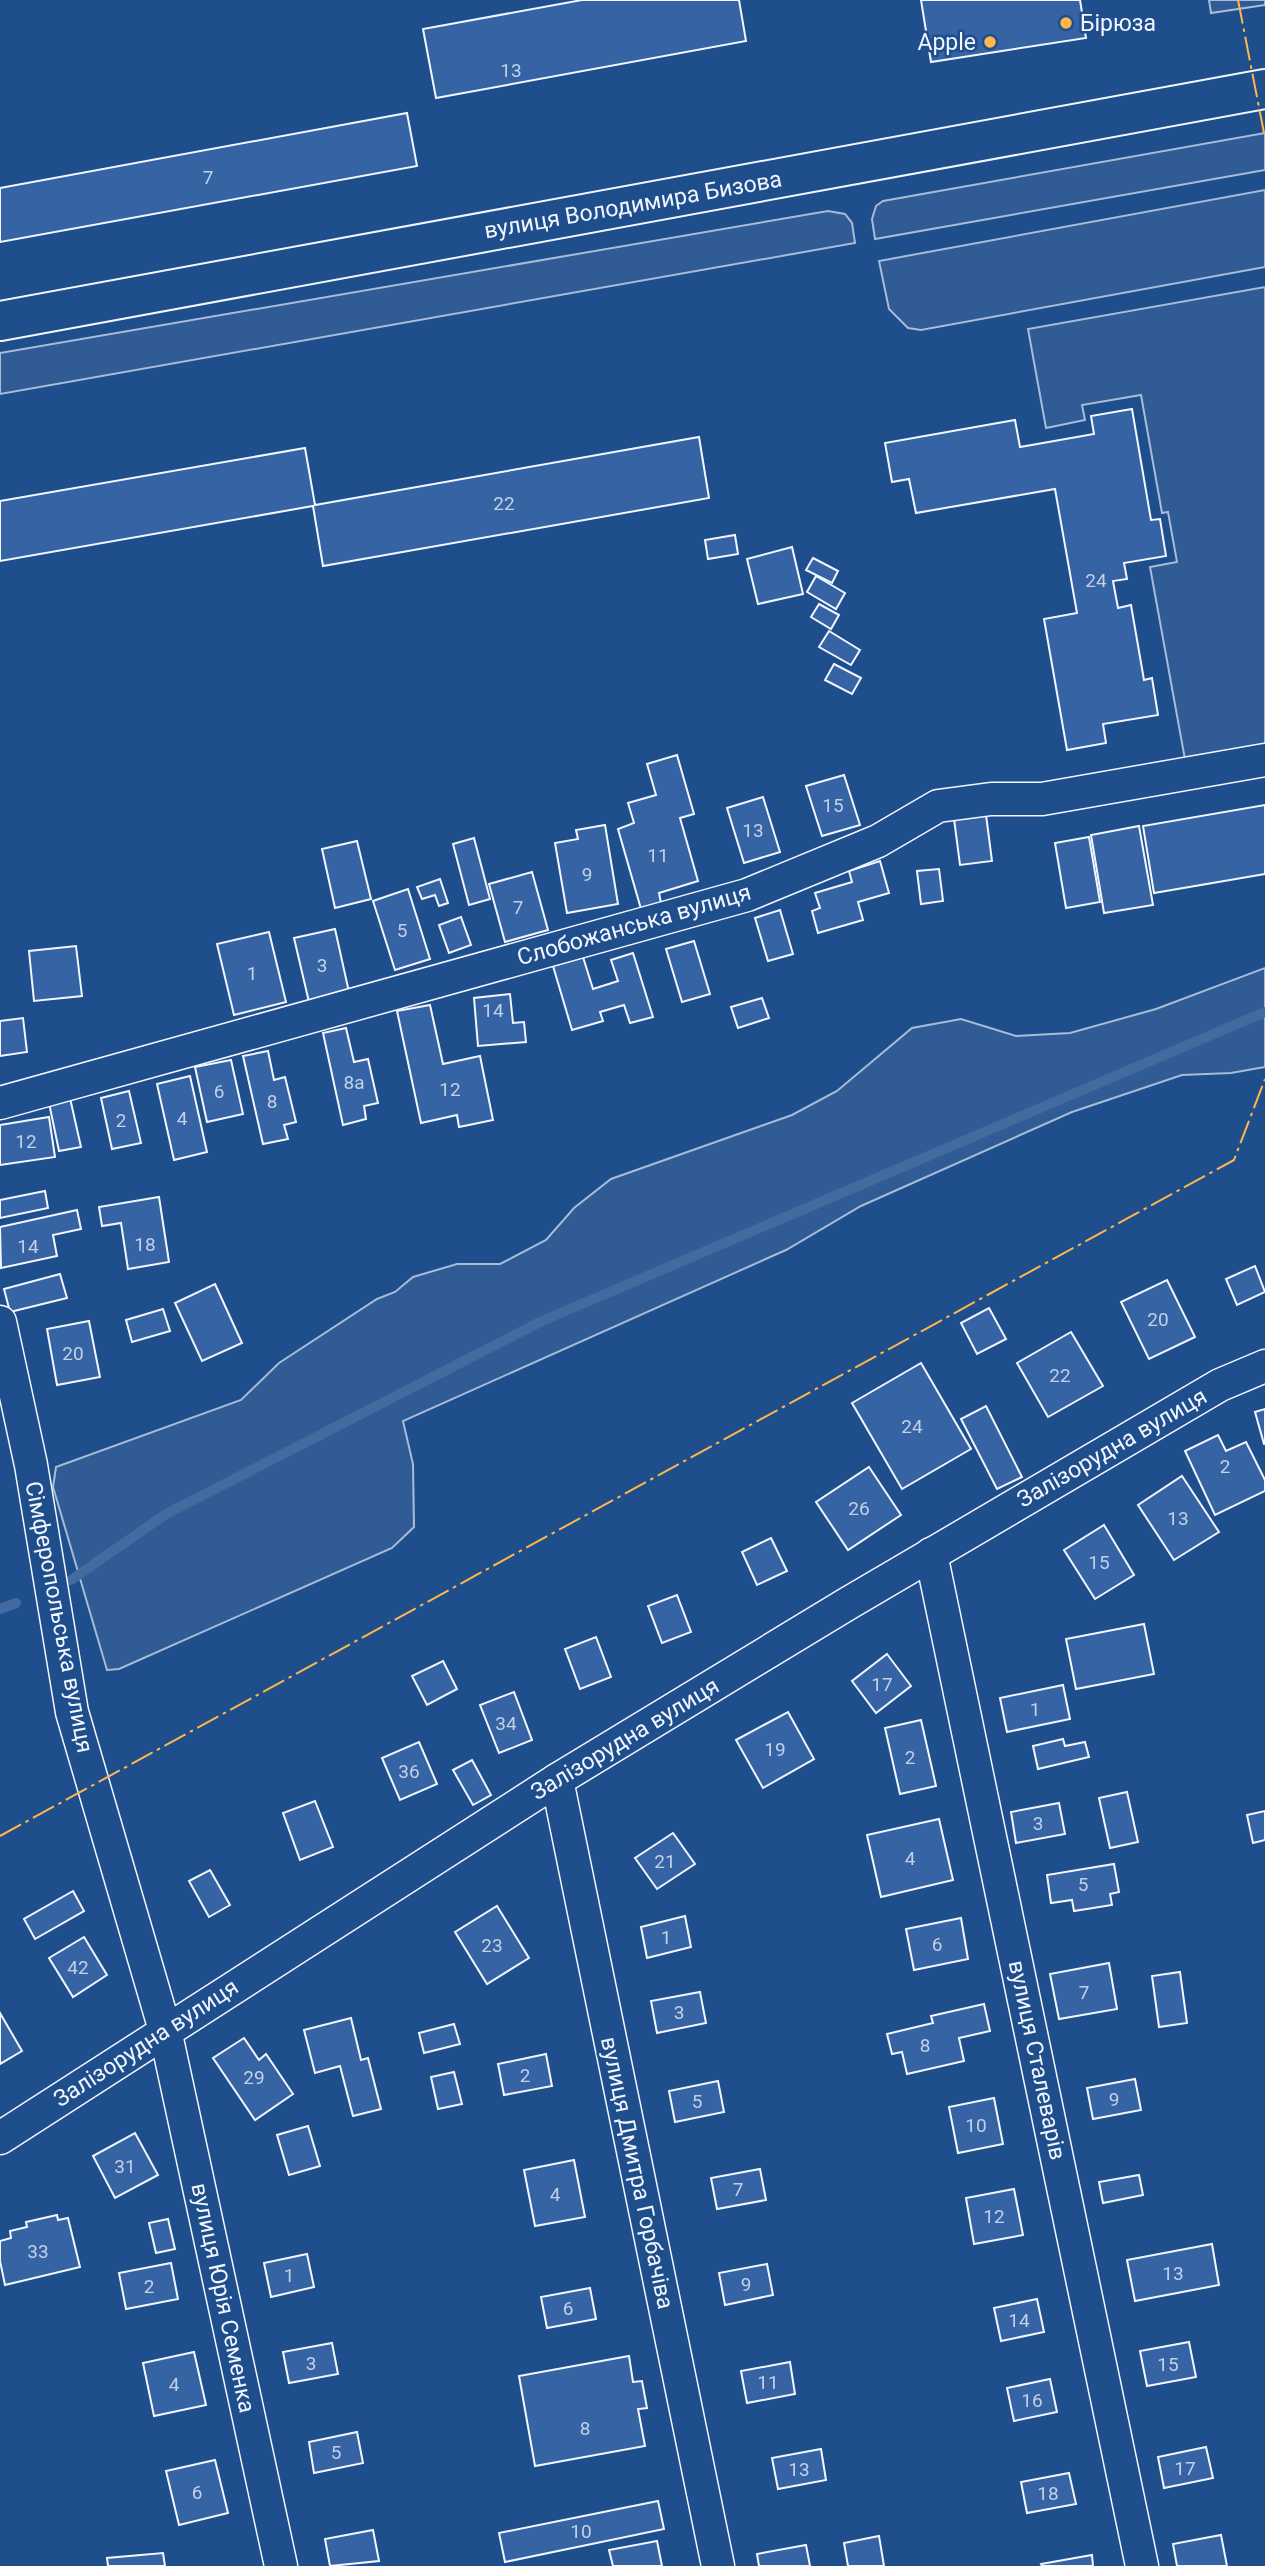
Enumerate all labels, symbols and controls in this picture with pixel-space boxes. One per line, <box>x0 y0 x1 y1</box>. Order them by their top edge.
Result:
place label: Бірюза <box>1080 10 1156 37</box>
marker: Бірюза <box>1058 15 1074 31</box>
place label: Apple <box>917 29 976 56</box>
marker: Apple <box>982 34 998 50</box>
house number: 13 <box>500 59 522 82</box>
street label: вулиця Володимира Бизова <box>482 165 784 245</box>
house number: 7 <box>203 166 213 189</box>
house number: 22 <box>493 492 515 515</box>
house number: 24 <box>1085 569 1107 592</box>
house number: 15 <box>822 794 844 817</box>
house number: 13 <box>742 819 764 842</box>
house number: 11 <box>647 844 669 867</box>
house number: 9 <box>582 863 592 886</box>
street label: Слобожанська вулиця <box>514 879 754 971</box>
house number: 7 <box>513 896 523 919</box>
house number: 5 <box>397 919 407 942</box>
house number: 3 <box>317 954 327 977</box>
house number: 1 <box>247 962 257 985</box>
house number: 14 <box>482 999 504 1022</box>
house number: 8а <box>343 1071 365 1094</box>
house number: 12 <box>439 1078 461 1101</box>
house number: 6 <box>214 1080 224 1103</box>
house number: 8 <box>267 1090 277 1113</box>
house number: 4 <box>177 1107 188 1130</box>
house number: 2 <box>116 1109 126 1132</box>
house number: 12 <box>15 1130 37 1153</box>
house number: 18 <box>134 1233 156 1256</box>
house number: 14 <box>17 1235 39 1258</box>
house number: 20 <box>1147 1308 1169 1331</box>
house number: 20 <box>62 1342 84 1365</box>
house number: 22 <box>1049 1364 1071 1387</box>
street label: Залізорудна вулиця <box>1012 1383 1212 1513</box>
house number: 24 <box>901 1415 923 1438</box>
house number: 2 <box>1220 1455 1230 1478</box>
street label: Сімферопольська вулиця <box>19 1479 99 1755</box>
house number: 26 <box>848 1497 870 1520</box>
house number: 13 <box>1167 1507 1189 1530</box>
house number: 15 <box>1088 1551 1110 1574</box>
street label: Залізорудна вулиця <box>526 1672 724 1806</box>
house number: 17 <box>871 1673 893 1696</box>
house number: 1 <box>1030 1698 1040 1721</box>
house number: 34 <box>495 1712 517 1735</box>
house number: 19 <box>764 1738 786 1761</box>
house number: 2 <box>905 1746 915 1769</box>
house number: 36 <box>398 1760 420 1783</box>
house number: 3 <box>1033 1812 1043 1835</box>
house number: 4 <box>905 1847 916 1870</box>
house number: 21 <box>654 1850 676 1873</box>
house number: 5 <box>1078 1873 1088 1896</box>
house number: 1 <box>661 1926 671 1949</box>
house number: 6 <box>932 1933 942 1956</box>
house number: 23 <box>481 1934 503 1957</box>
house number: 42 <box>67 1956 89 1979</box>
street label: вулиця Сталеварів <box>1003 1958 1071 2162</box>
street label: Залізорудна вулиця <box>49 1973 243 2113</box>
house number: 7 <box>1079 1981 1089 2004</box>
house number: 3 <box>674 2001 684 2024</box>
street label: вулиця Дмитра Горбачіва <box>595 2034 679 2312</box>
house number: 8 <box>920 2034 930 2057</box>
house number: 2 <box>520 2064 530 2087</box>
house number: 29 <box>243 2066 265 2089</box>
house number: 9 <box>1109 2088 1119 2111</box>
house number: 5 <box>692 2090 702 2113</box>
house number: 10 <box>965 2114 987 2137</box>
house number: 31 <box>114 2155 136 2178</box>
house number: 7 <box>733 2178 743 2201</box>
street label: вулиця Юрія Семенка <box>185 2181 261 2415</box>
house number: 4 <box>550 2183 561 2206</box>
house number: 12 <box>983 2205 1005 2228</box>
house number: 33 <box>27 2240 49 2263</box>
house number: 13 <box>1162 2262 1184 2285</box>
house number: 1 <box>284 2264 294 2287</box>
house number: 9 <box>741 2273 751 2296</box>
house number: 2 <box>144 2275 154 2298</box>
house number: 6 <box>563 2297 573 2320</box>
house number: 14 <box>1008 2309 1030 2332</box>
house number: 3 <box>306 2352 316 2375</box>
house number: 15 <box>1157 2353 1179 2376</box>
house number: 11 <box>757 2371 779 2394</box>
house number: 4 <box>169 2373 180 2396</box>
house number: 16 <box>1021 2389 1043 2412</box>
house number: 8 <box>580 2417 590 2440</box>
house number: 5 <box>331 2441 341 2464</box>
house number: 17 <box>1174 2457 1196 2480</box>
house number: 13 <box>788 2458 810 2481</box>
house number: 6 <box>192 2481 202 2504</box>
house number: 18 <box>1037 2482 1059 2505</box>
house number: 10 <box>570 2520 592 2543</box>

